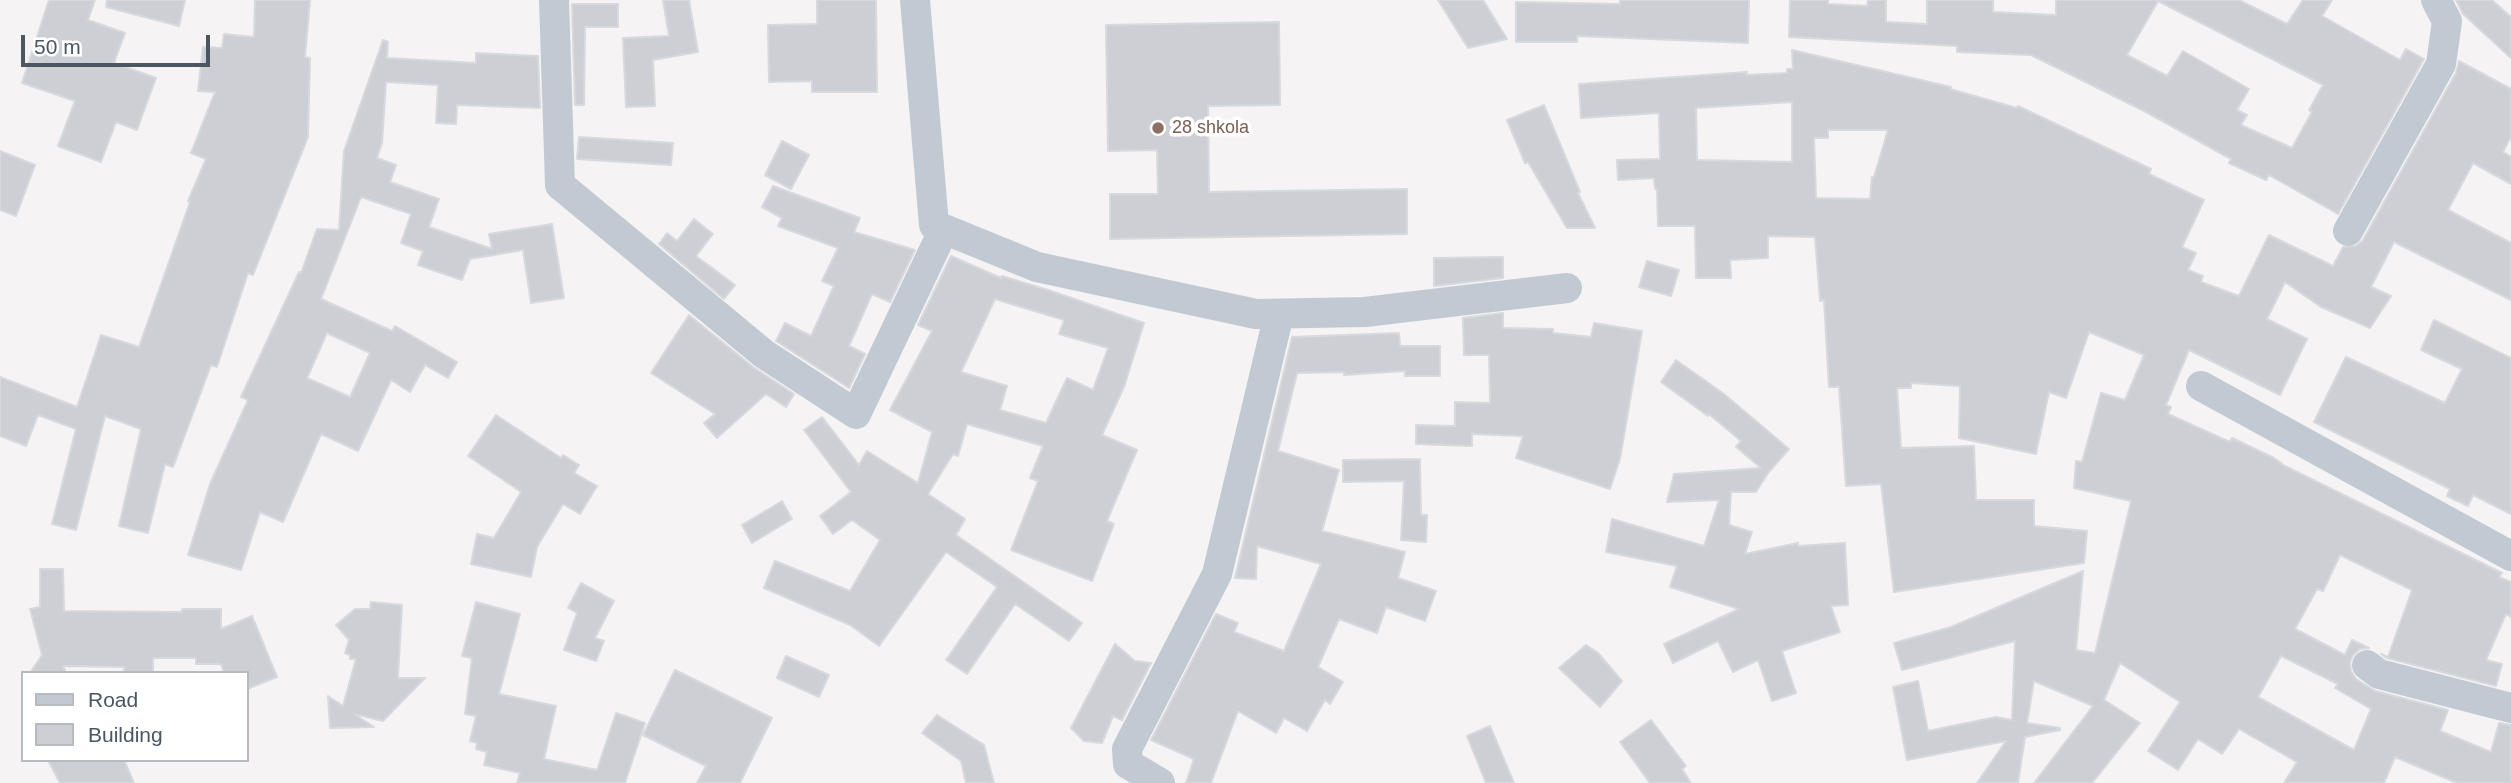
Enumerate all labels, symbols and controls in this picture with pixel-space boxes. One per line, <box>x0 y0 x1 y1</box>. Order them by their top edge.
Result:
scale bar <box>24 21 214 65</box>
text: 50 m <box>34 35 81 58</box>
place label: 28 shkola <box>1172 117 1249 139</box>
marker: 28 shkola <box>1150 120 1166 136</box>
legend <box>21 671 248 762</box>
text: Road <box>88 688 138 711</box>
text: Building <box>88 723 163 746</box>

